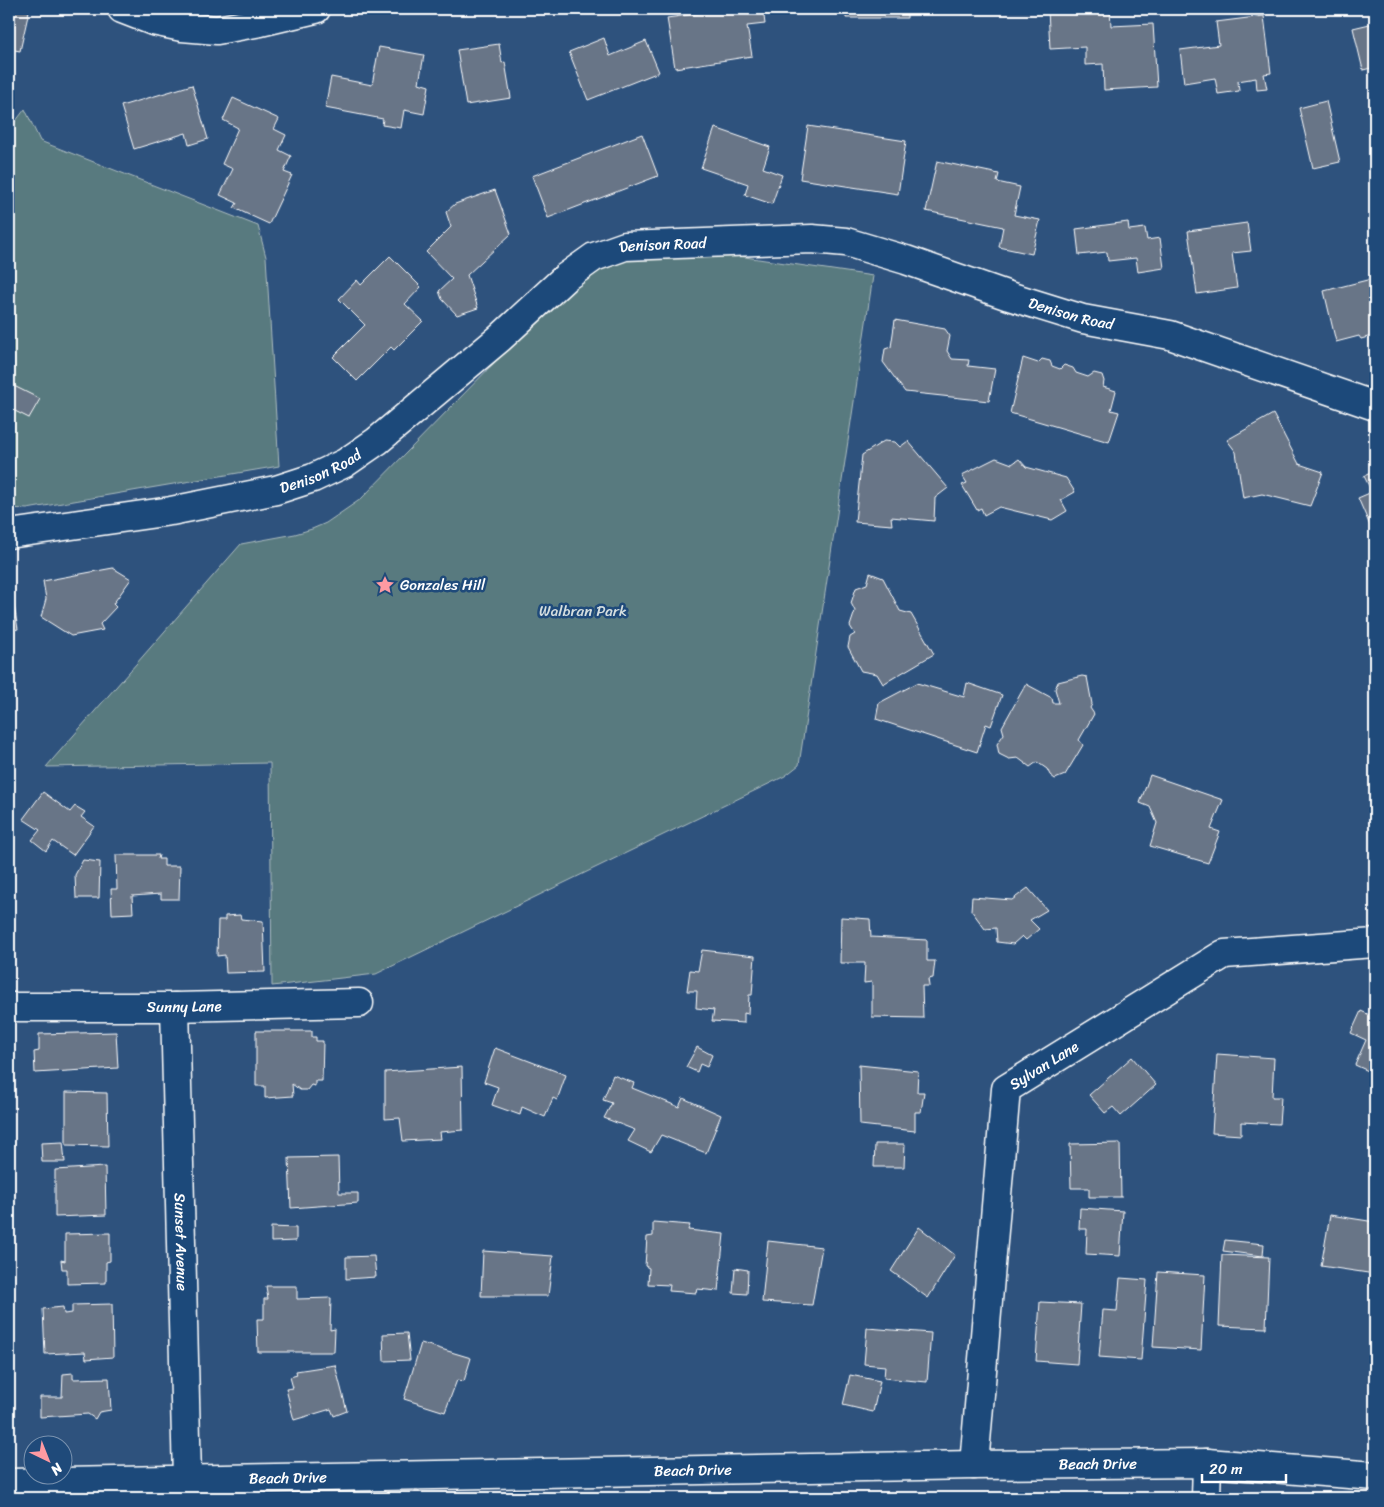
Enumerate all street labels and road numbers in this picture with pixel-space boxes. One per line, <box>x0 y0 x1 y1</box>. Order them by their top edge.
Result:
street label: Denison Road <box>615 230 708 260</box>
street label: Denison Road <box>1025 290 1117 338</box>
street label: Denison Road <box>276 442 368 501</box>
street label: Sunny Lane <box>146 993 222 1020</box>
street label: Sylvan Lane <box>1004 1034 1084 1097</box>
street label: Sunset Avenue <box>167 1193 195 1292</box>
street label: Beach Drive <box>1059 1451 1137 1477</box>
street label: Beach Drive <box>654 1457 732 1484</box>
street label: Beach Drive <box>249 1464 327 1492</box>

